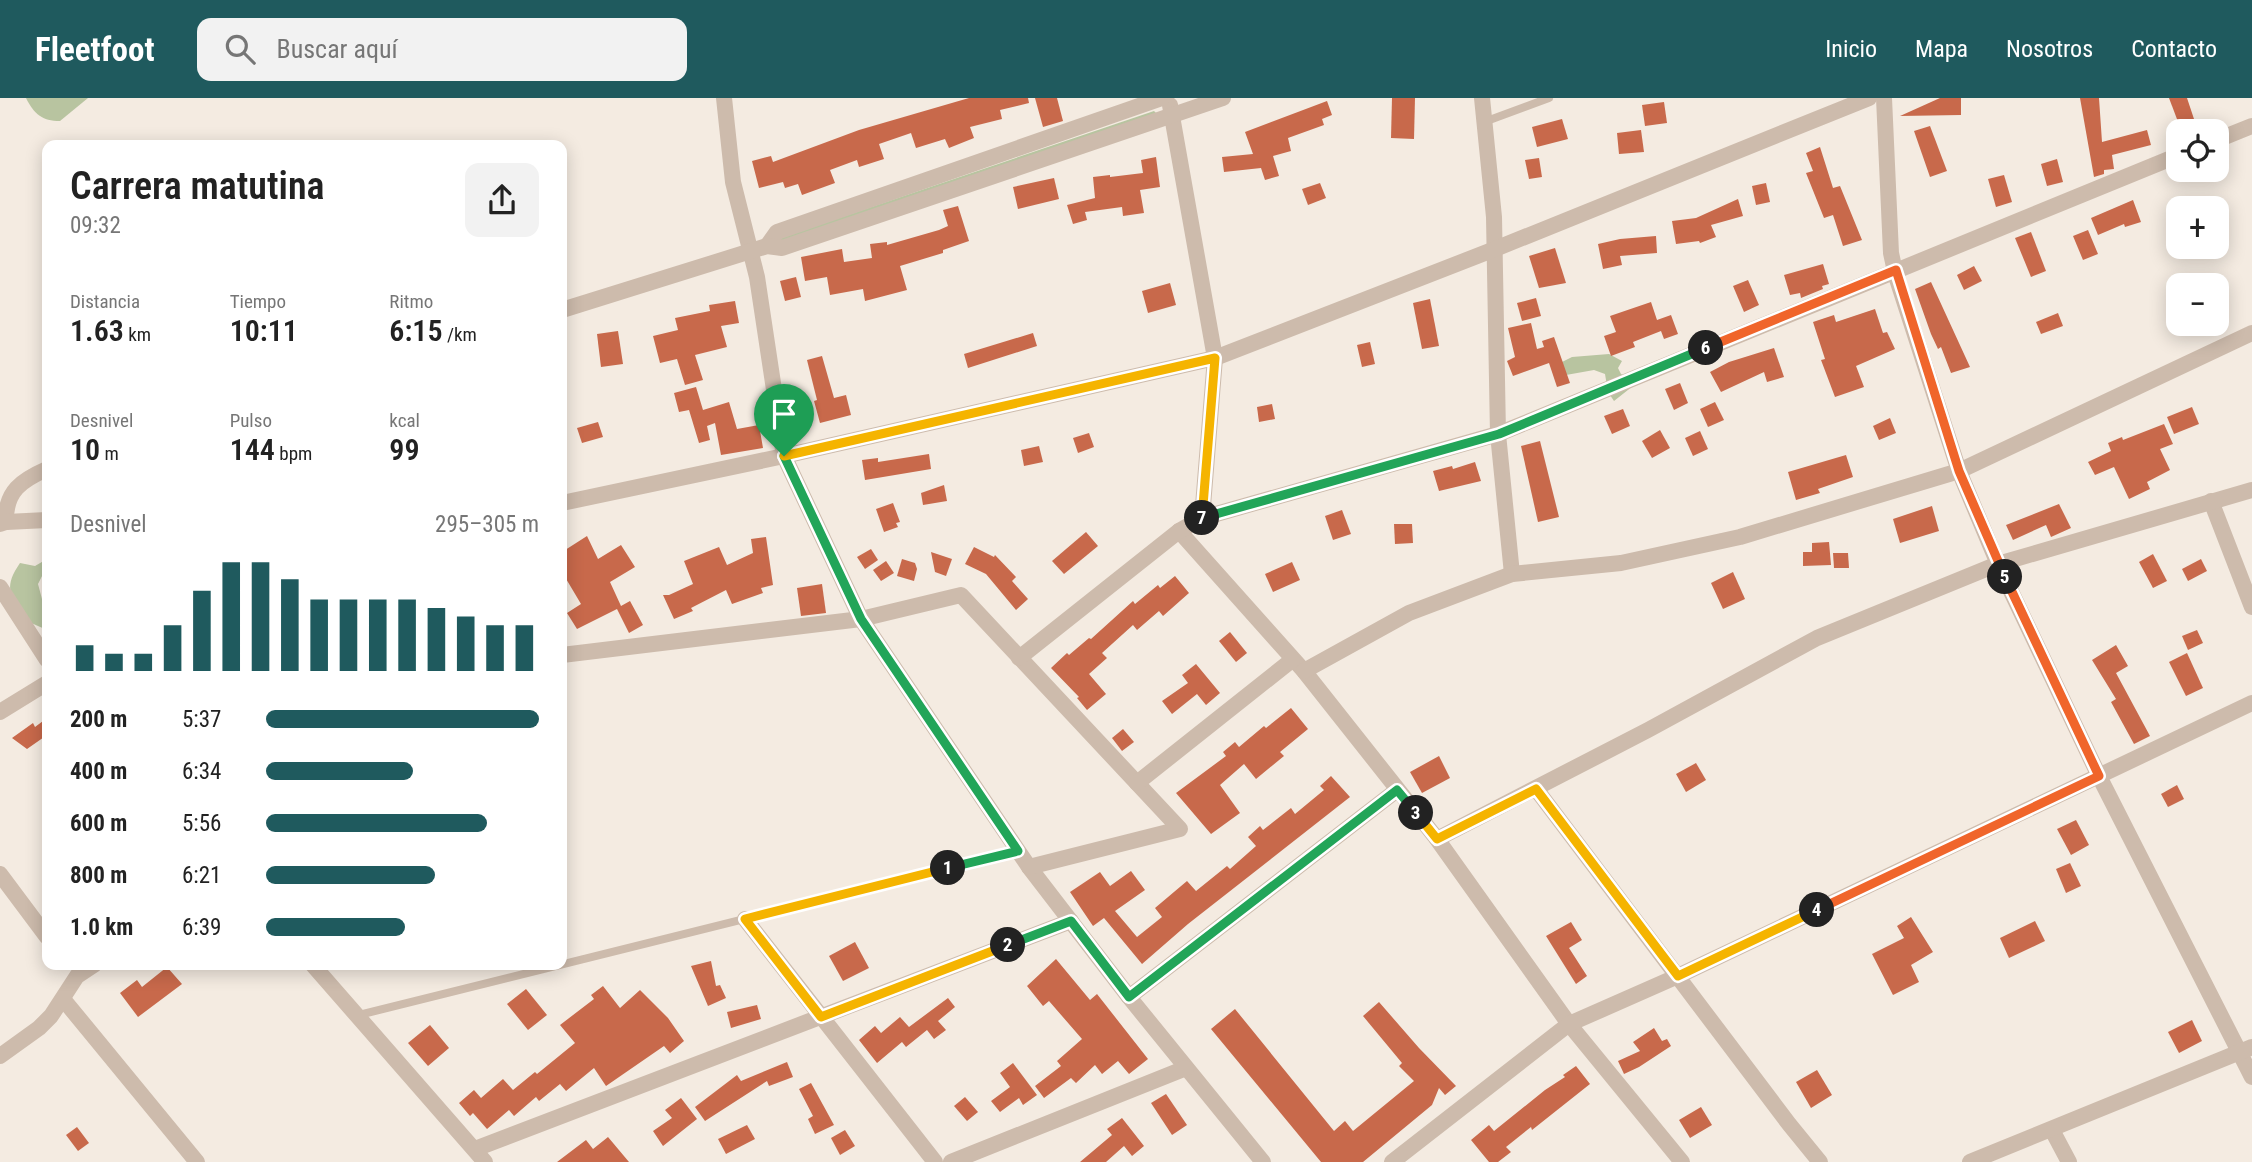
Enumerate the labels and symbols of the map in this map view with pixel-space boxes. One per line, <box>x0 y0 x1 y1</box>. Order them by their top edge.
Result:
pin: 6 <box>1688 330 1724 366</box>
pin <box>754 384 814 456</box>
pin: 7 <box>1184 500 1220 536</box>
pin: 5 <box>1988 560 2022 594</box>
pin: 3 <box>1398 796 1434 830</box>
pin: 1 <box>930 850 965 886</box>
pin: 4 <box>1800 892 1834 928</box>
pin: 2 <box>990 928 1026 962</box>

